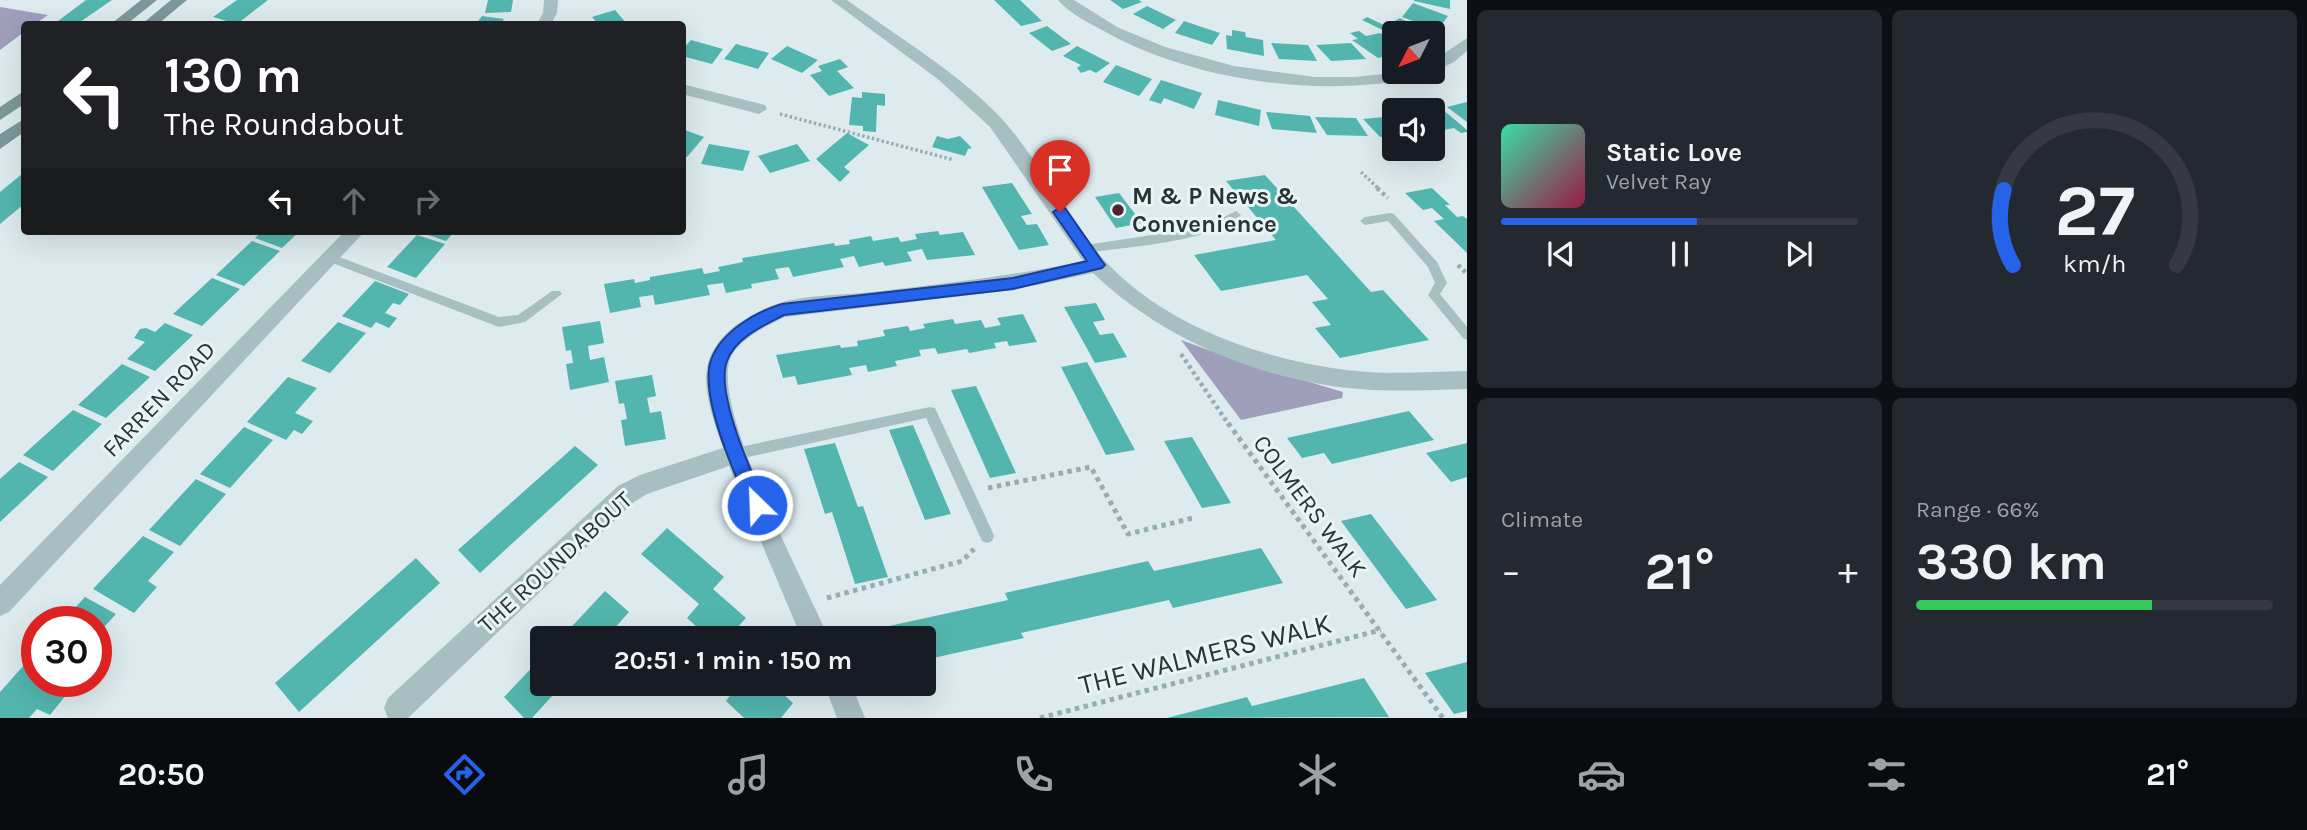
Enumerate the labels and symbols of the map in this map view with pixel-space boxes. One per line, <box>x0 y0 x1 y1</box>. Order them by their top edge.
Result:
north arrow <box>1382 21 1446 84</box>
pin <box>1030 140 1090 212</box>
place label: M & P News & Convenience <box>1132 182 1298 238</box>
marker: M & P News & Convenience <box>1110 202 1126 218</box>
street label: FARREN ROAD <box>97 335 221 463</box>
street label: COLMERS WALK <box>1248 430 1373 583</box>
position arrow <box>720 468 794 542</box>
street label: THE ROUNDABOUT <box>472 486 638 638</box>
speed limit sign: 30 <box>21 606 112 697</box>
street label: THE WALMERS WALK <box>1075 607 1335 701</box>

